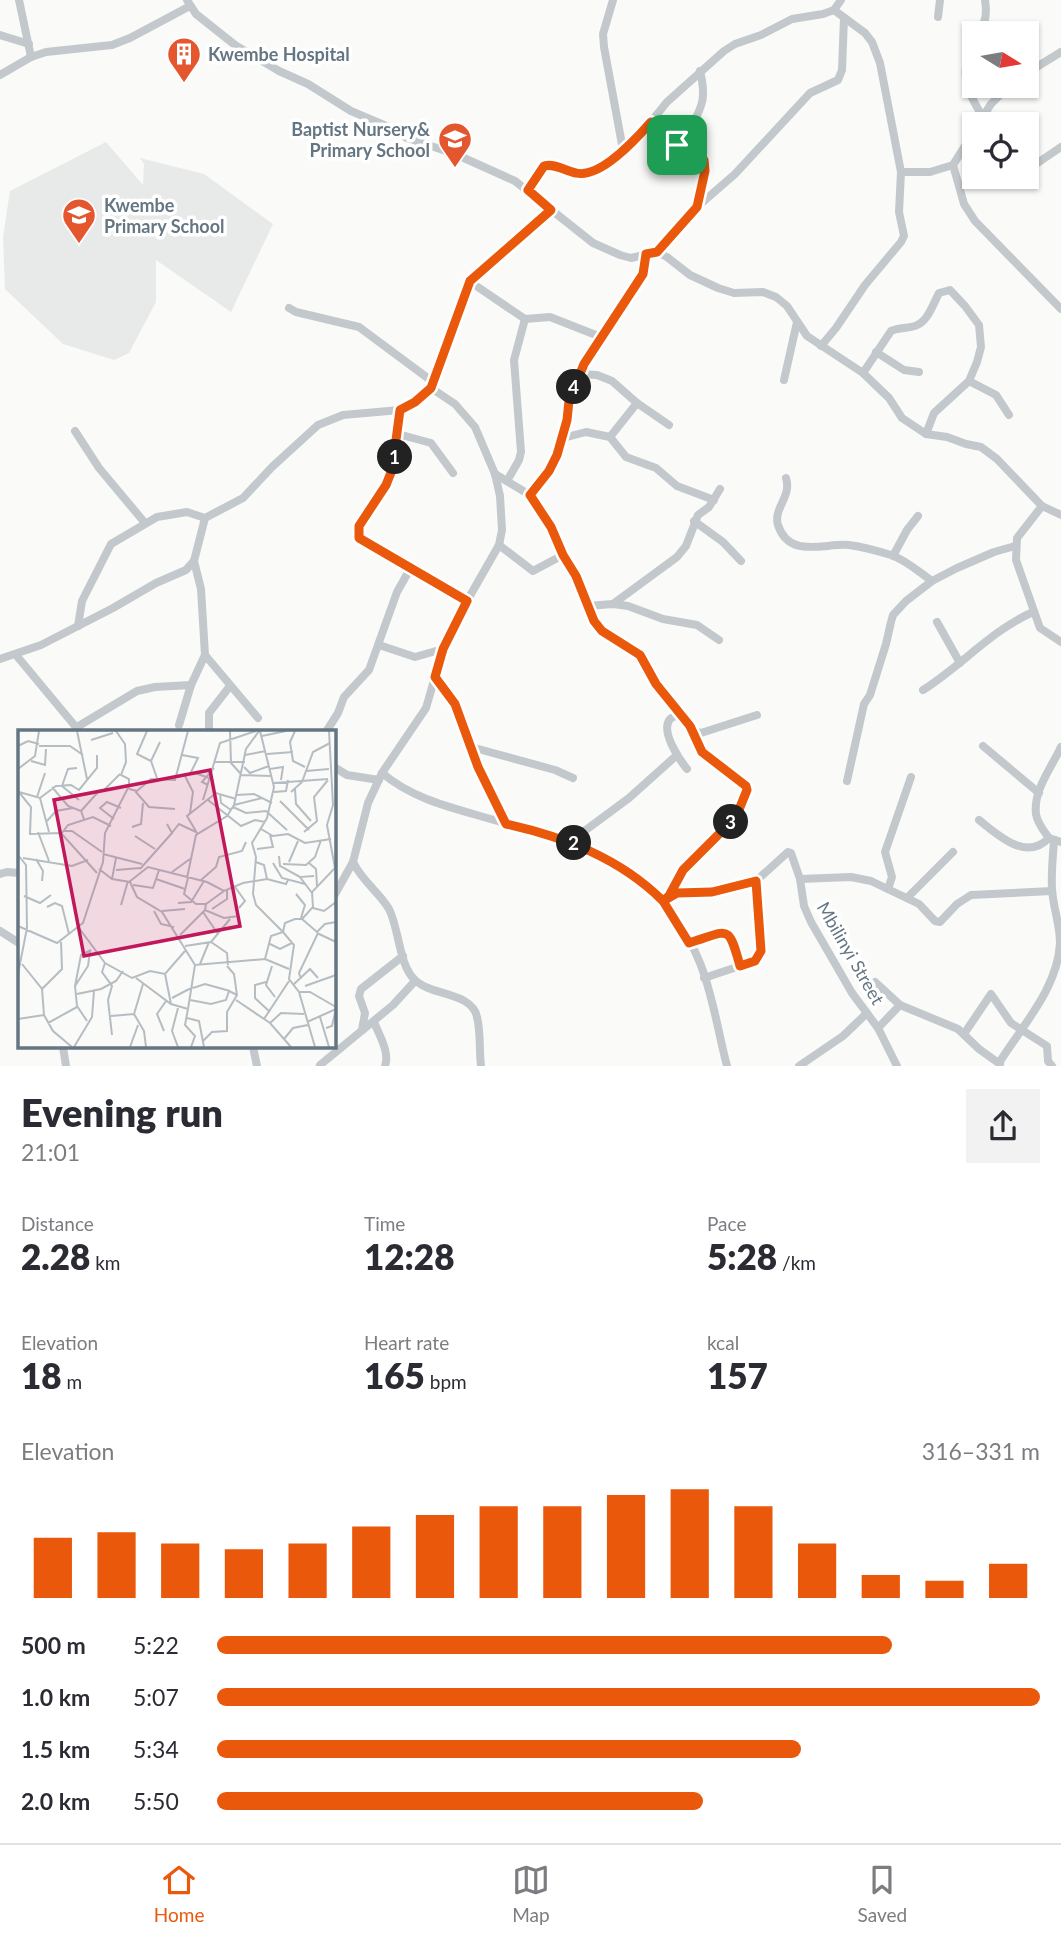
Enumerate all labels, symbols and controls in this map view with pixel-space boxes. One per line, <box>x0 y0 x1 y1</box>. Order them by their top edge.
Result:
north arrow <box>962 21 1040 98</box>
map controls <box>962 21 1039 189</box>
building icon: Kwembe Hospital <box>165 35 203 84</box>
place label: Kwembe Hospital <box>208 43 350 65</box>
button: locate <box>962 112 1039 189</box>
pin <box>647 115 707 175</box>
place label: Baptist Nursery& Primary School <box>291 118 430 161</box>
school or university icon: Baptist Nursery& Primary School <box>436 120 474 169</box>
icon: arrive <box>658 126 696 164</box>
place label: Kwembe Primary School <box>104 194 224 237</box>
school or university icon: Kwembe Primary School <box>60 196 98 245</box>
pin: 4 <box>556 370 592 404</box>
text: 4 <box>568 375 579 398</box>
pin: 1 <box>378 440 412 475</box>
text: 1 <box>389 445 400 468</box>
inset map <box>18 730 336 1048</box>
pin: 3 <box>714 804 748 840</box>
text: 3 <box>725 810 736 833</box>
pin: 2 <box>556 826 592 860</box>
text: 2 <box>568 831 579 854</box>
street label: Mbilinyi Street <box>813 898 890 1009</box>
text: Evening run <box>21 1089 223 1135</box>
button: share <box>966 1089 1040 1163</box>
text: 21:01 <box>21 1138 80 1166</box>
text: Distance <box>21 1212 94 1235</box>
text: Time <box>364 1212 405 1235</box>
text: Pace <box>707 1212 746 1235</box>
text: 2.28 <box>21 1235 90 1277</box>
text: 12:28 <box>364 1235 454 1277</box>
text: 5:28 <box>707 1235 777 1277</box>
text: km <box>90 1251 120 1274</box>
text: /km <box>777 1251 816 1274</box>
text: Elevation <box>21 1331 98 1354</box>
text: Heart rate <box>364 1331 449 1354</box>
text: kcal <box>707 1331 739 1354</box>
text: 18 <box>21 1354 62 1396</box>
text: 165 <box>364 1354 425 1396</box>
text: 157 <box>707 1354 768 1396</box>
text: m <box>62 1370 82 1393</box>
text: bpm <box>425 1370 467 1393</box>
text: Elevation <box>21 1437 114 1465</box>
text: 316–331 m <box>922 1437 1040 1465</box>
text: 500 m <box>21 1631 86 1659</box>
text: 5:22 <box>133 1631 179 1659</box>
text: 1.0 km <box>21 1683 90 1711</box>
text: 5:07 <box>133 1683 179 1711</box>
text: 1.5 km <box>21 1735 90 1763</box>
text: 5:34 <box>133 1735 179 1763</box>
text: 2.0 km <box>21 1787 90 1815</box>
text: 5:50 <box>133 1787 179 1815</box>
tab: Home <box>154 1861 204 1926</box>
tab: Map <box>512 1861 550 1926</box>
tab: Saved <box>858 1861 907 1926</box>

